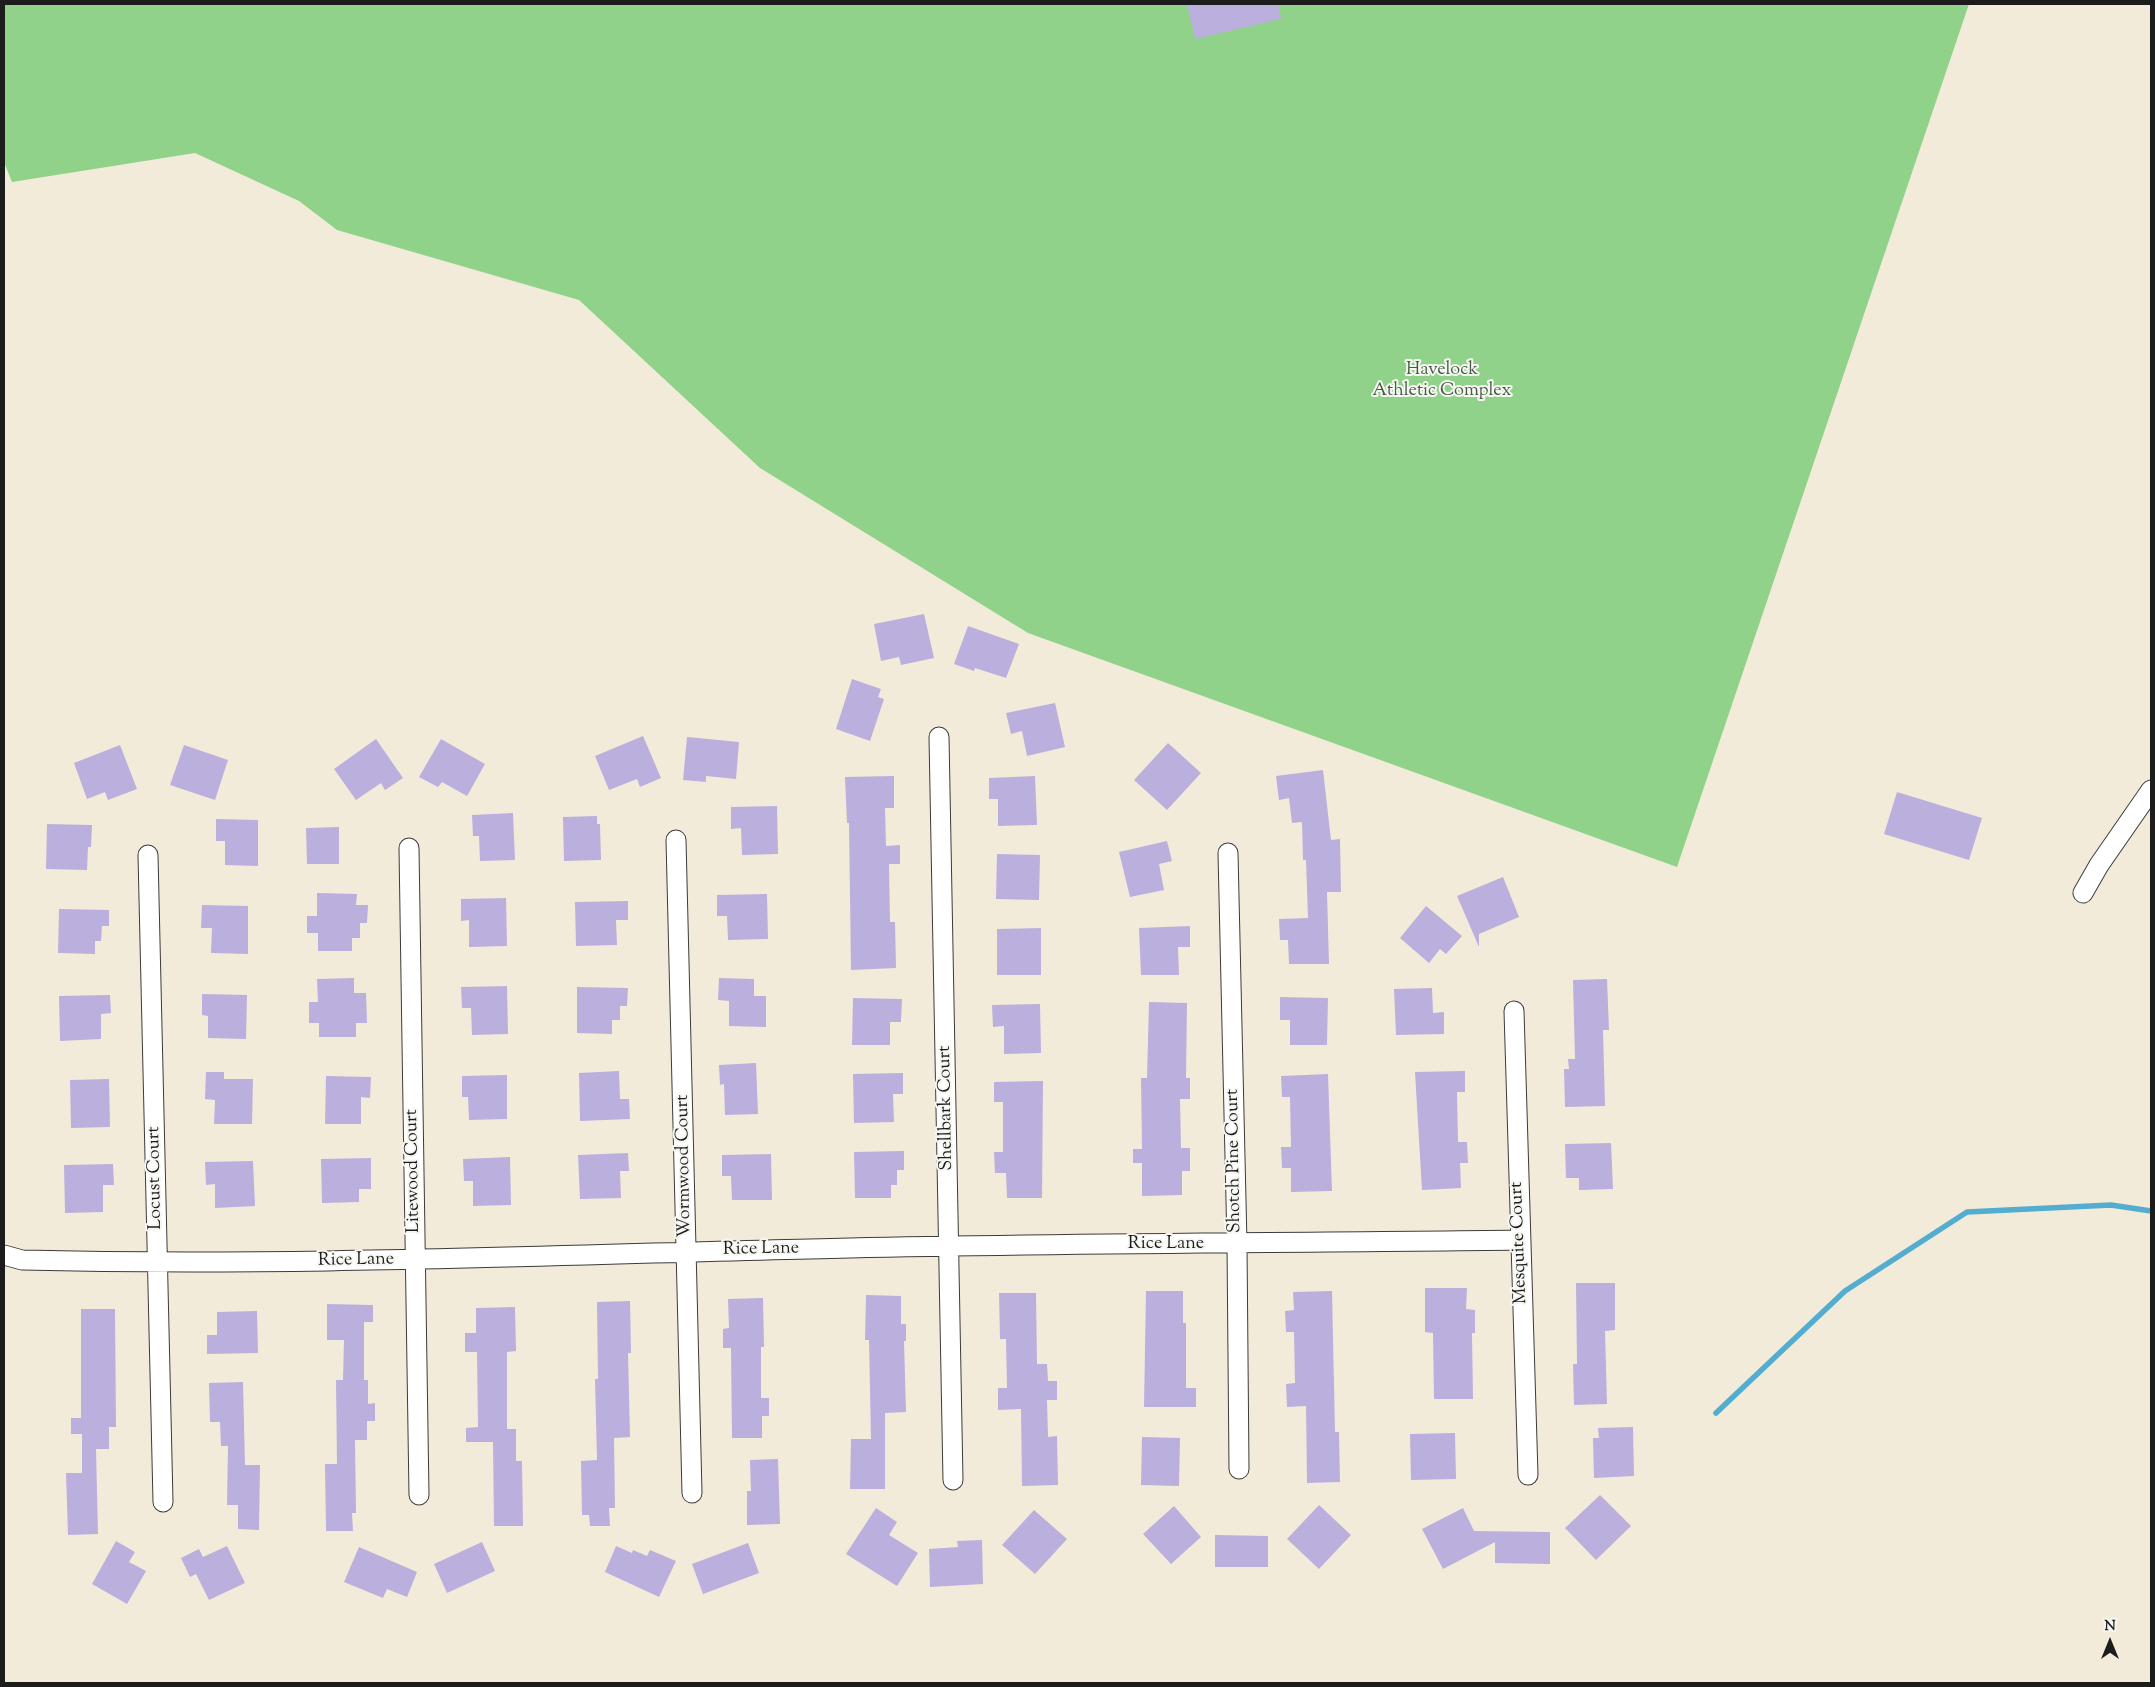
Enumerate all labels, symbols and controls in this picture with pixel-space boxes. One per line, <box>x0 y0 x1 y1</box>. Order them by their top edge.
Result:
park label: Havelock Athletic Complex <box>1373 360 1511 402</box>
street label: Shellbark Court <box>935 1045 959 1171</box>
street label: Shotch Pine Court <box>1223 1089 1247 1233</box>
street label: Wormwood Court <box>673 1094 697 1238</box>
street label: Litewood Court <box>402 1109 426 1233</box>
street label: Locust Court <box>144 1126 168 1230</box>
street label: Mesquite Court <box>1507 1181 1533 1305</box>
street label: Rice Lane <box>1128 1234 1204 1256</box>
street label: Rice Lane <box>723 1239 799 1261</box>
street label: Rice Lane <box>318 1250 394 1272</box>
north arrow <box>2085 1617 2135 1667</box>
text: N <box>2104 1617 2116 1637</box>

